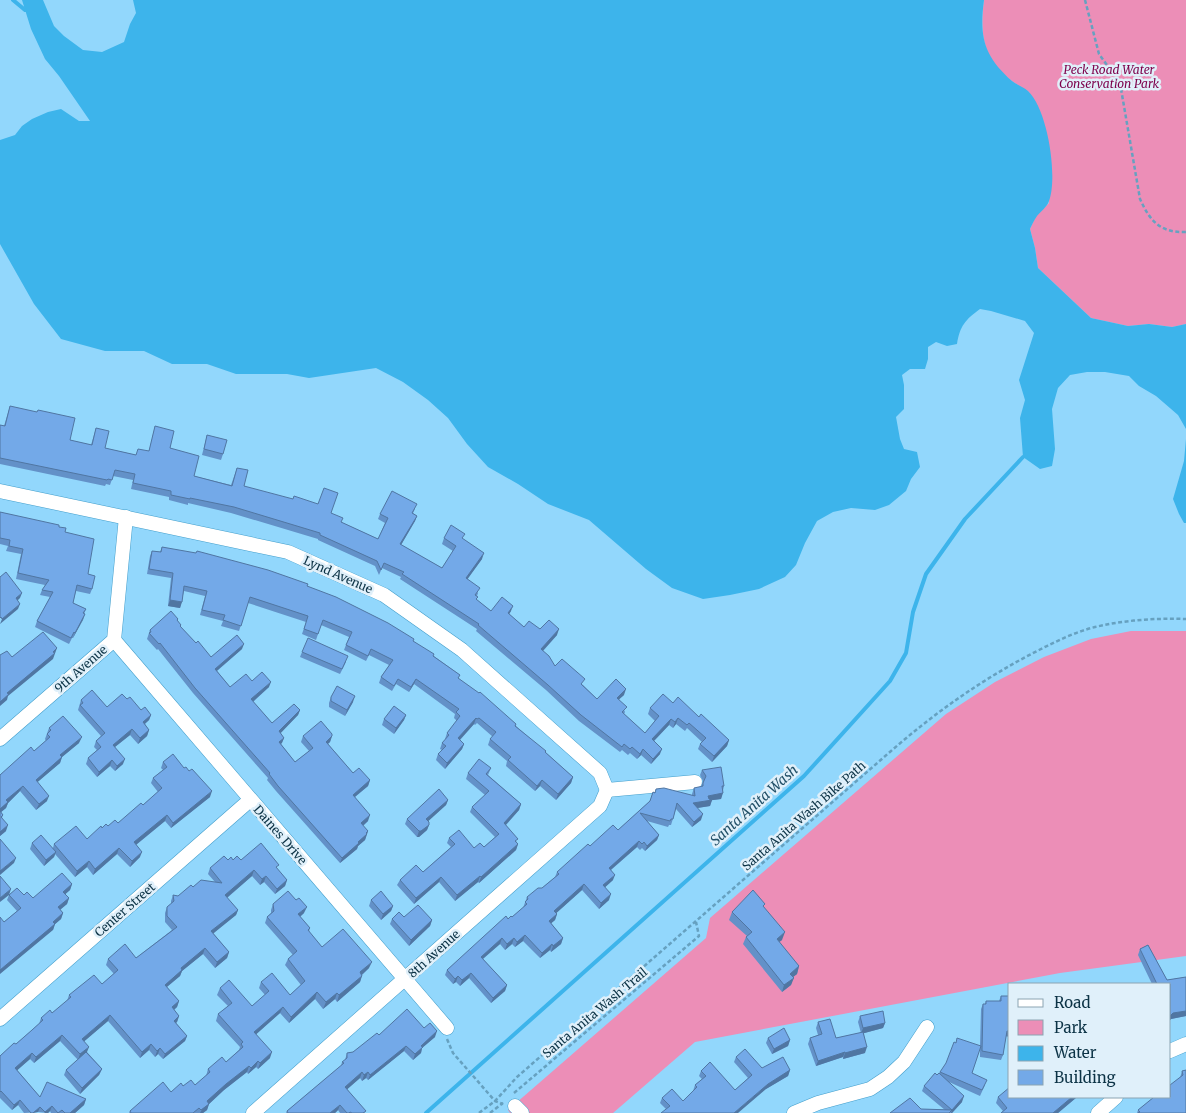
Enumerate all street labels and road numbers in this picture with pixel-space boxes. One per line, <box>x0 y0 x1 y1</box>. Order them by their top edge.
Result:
street label: Lynd Avenue <box>301 553 375 596</box>
street label: 9th Avenue <box>51 642 110 696</box>
street label: Santa Anita Wash Bike Path <box>739 758 869 873</box>
street label: Daines Drive <box>251 802 310 867</box>
street label: Center Street <box>91 879 158 940</box>
street label: 8th Avenue <box>405 926 463 981</box>
street label: Santa Anita Wash Trail <box>539 964 650 1061</box>

